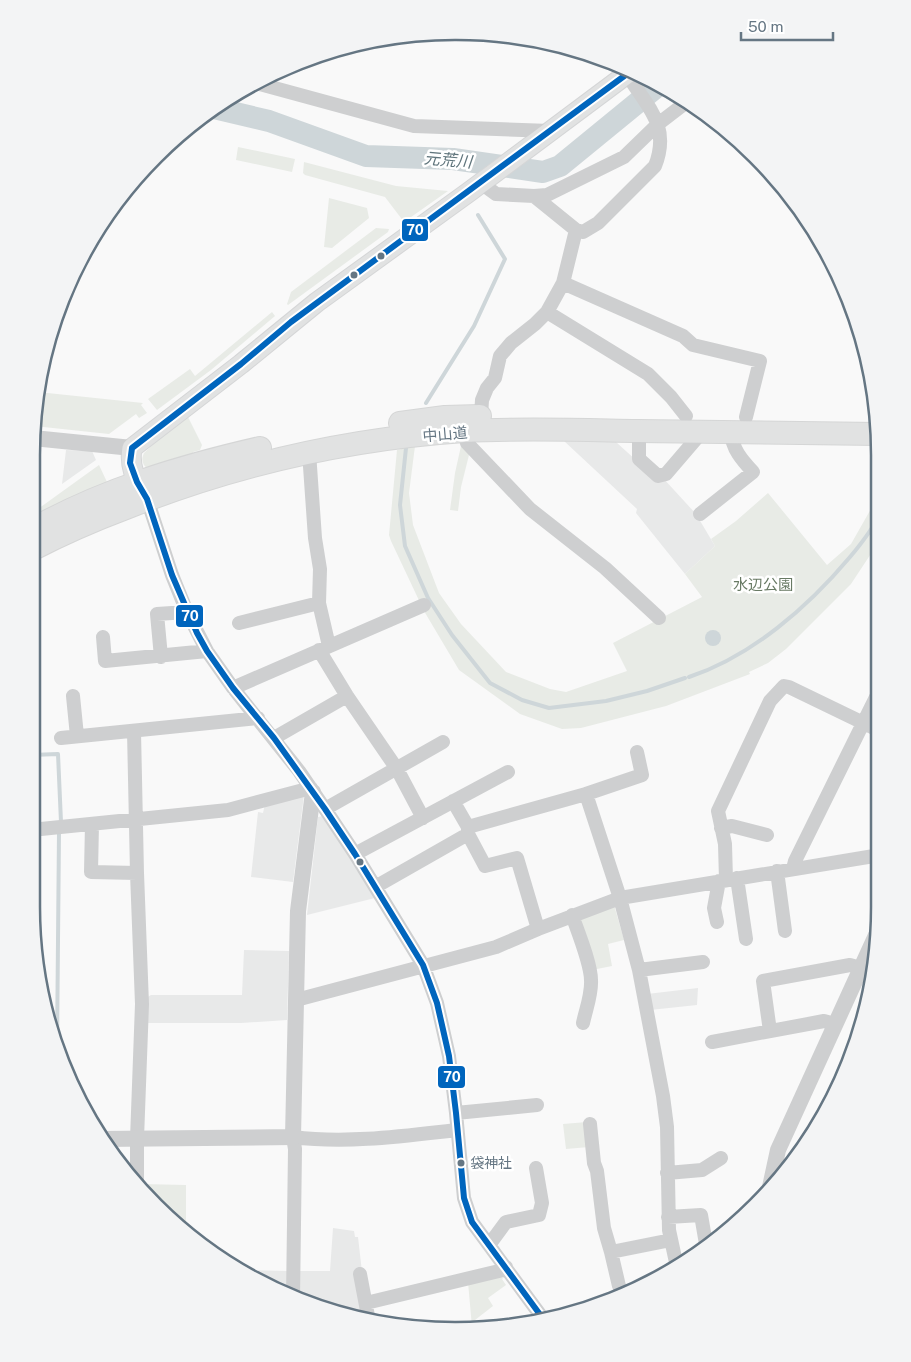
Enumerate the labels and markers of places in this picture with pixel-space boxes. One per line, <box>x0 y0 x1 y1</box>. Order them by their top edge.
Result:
unlabelled marker <box>376 251 386 261</box>
unlabelled marker <box>349 270 359 280</box>
unlabelled marker <box>355 857 365 867</box>
place label: 袋神社 <box>470 1155 512 1171</box>
marker: 袋神社 <box>456 1158 466 1168</box>

